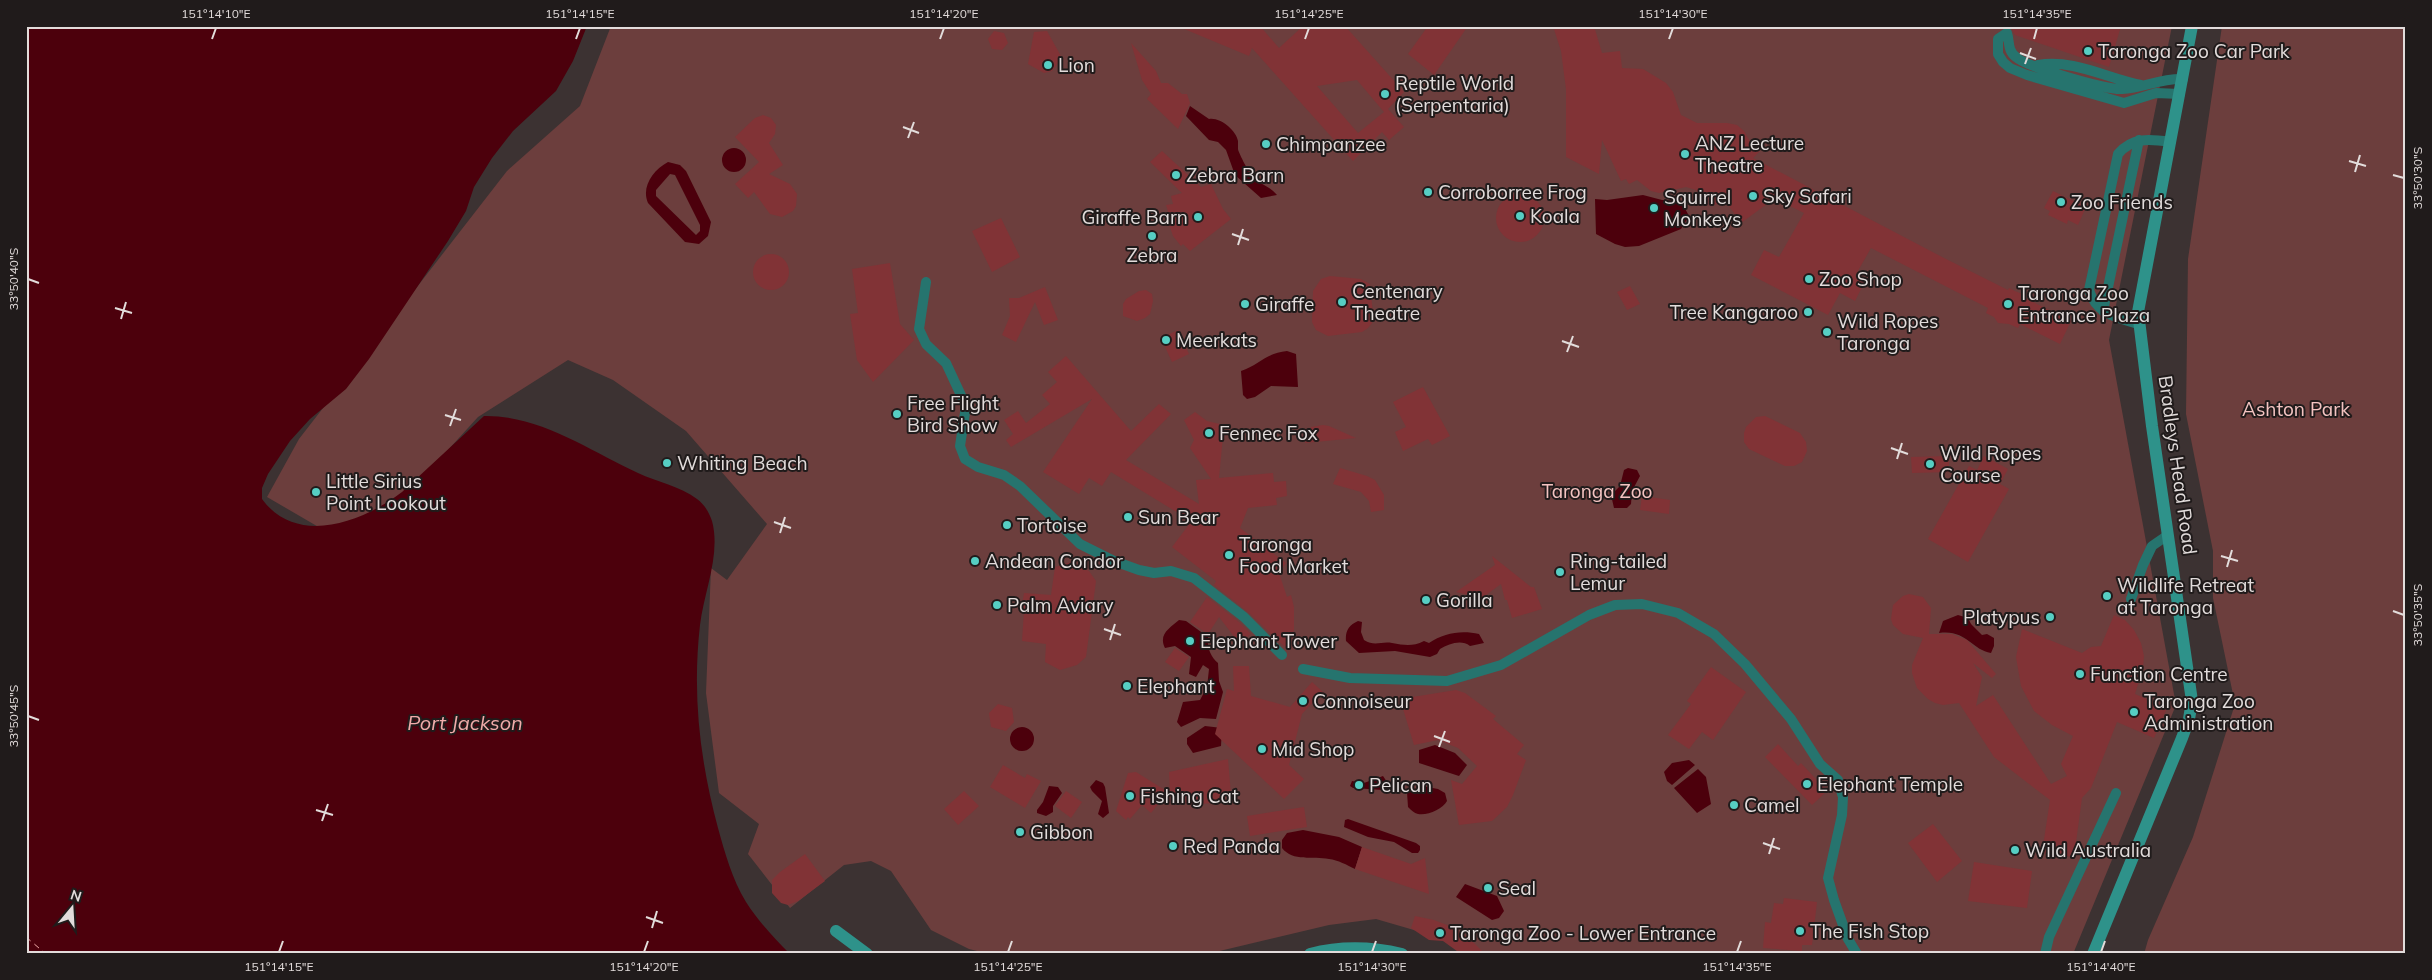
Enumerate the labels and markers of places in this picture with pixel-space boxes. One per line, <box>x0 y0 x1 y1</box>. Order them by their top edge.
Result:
place label: Taronga Zoo Car Park <box>2098 39 2290 63</box>
marker: Taronga Zoo Car Park <box>2082 45 2094 57</box>
place label: Lion <box>1058 53 1095 77</box>
marker: Lion <box>1042 59 1054 71</box>
place label: Reptile World (Serpentaria) <box>1395 71 1514 117</box>
marker: Reptile World (Serpentaria) <box>1379 88 1391 100</box>
place label: ANZ Lecture Theatre <box>1695 131 1804 177</box>
place label: Chimpanzee <box>1276 132 1386 156</box>
marker: Chimpanzee <box>1260 138 1272 150</box>
marker: ANZ Lecture Theatre <box>1679 148 1691 160</box>
place label: Zebra Barn <box>1186 163 1284 187</box>
marker: Zebra Barn <box>1170 169 1182 181</box>
place label: Corroborree Frog <box>1438 180 1587 204</box>
place label: Sky Safari <box>1763 184 1852 208</box>
place label: Squirrel Monkeys <box>1664 185 1741 231</box>
marker: Corroborree Frog <box>1422 186 1434 198</box>
marker: Sky Safari <box>1747 190 1759 202</box>
place label: Zoo Friends <box>2071 190 2173 214</box>
marker: Zoo Friends <box>2055 196 2067 208</box>
marker: Squirrel Monkeys <box>1648 202 1660 214</box>
place label: Koala <box>1530 204 1580 228</box>
place label: Giraffe Barn <box>1081 205 1188 229</box>
marker: Koala <box>1514 210 1526 222</box>
marker: Giraffe Barn <box>1192 211 1204 223</box>
marker: Zebra <box>1146 230 1158 242</box>
place label: Zebra <box>1127 243 1177 267</box>
place label: Zoo Shop <box>1819 267 1902 291</box>
marker: Zoo Shop <box>1803 273 1815 285</box>
place label: Centenary Theatre <box>1352 279 1443 325</box>
place label: Taronga Zoo Entrance Plaza <box>2018 281 2150 327</box>
place label: Giraffe <box>1255 292 1314 316</box>
marker: Centenary Theatre <box>1336 296 1348 308</box>
marker: Giraffe <box>1239 298 1251 310</box>
marker: Taronga Zoo Entrance Plaza <box>2002 298 2014 310</box>
place label: Tree Kangaroo <box>1670 300 1798 324</box>
marker: Tree Kangaroo <box>1802 306 1814 318</box>
place label: Wild Ropes Taronga <box>1837 309 1938 355</box>
marker: Wild Ropes Taronga <box>1821 326 1833 338</box>
place label: Meerkats <box>1176 328 1257 352</box>
marker: Meerkats <box>1160 334 1172 346</box>
place label: Free Flight Bird Show <box>907 391 999 437</box>
marker: Free Flight Bird Show <box>891 408 903 420</box>
place label: Fennec Fox <box>1219 421 1318 445</box>
marker: Fennec Fox <box>1203 427 1215 439</box>
place label: Wild Ropes Course <box>1940 441 2041 487</box>
place label: Whiting Beach <box>677 451 808 475</box>
marker: Whiting Beach <box>661 457 673 469</box>
marker: Wild Ropes Course <box>1924 458 1936 470</box>
place label: Little Sirius Point Lookout <box>326 469 446 515</box>
marker: Little Sirius Point Lookout <box>310 486 322 498</box>
place label: Sun Bear <box>1138 505 1219 529</box>
marker: Sun Bear <box>1122 511 1134 523</box>
place label: Tortoise <box>1017 513 1087 537</box>
marker: Tortoise <box>1001 519 1013 531</box>
place label: Taronga Food Market <box>1239 532 1349 578</box>
place label: Andean Condor <box>985 549 1123 573</box>
marker: Taronga Food Market <box>1223 549 1235 561</box>
place label: Ring-tailed Lemur <box>1570 549 1667 595</box>
marker: Andean Condor <box>969 555 981 567</box>
marker: Ring-tailed Lemur <box>1554 566 1566 578</box>
place label: Wildlife Retreat at Taronga <box>2117 573 2254 619</box>
place label: Gorilla <box>1436 588 1493 612</box>
marker: Wildlife Retreat at Taronga <box>2101 590 2113 602</box>
place label: Palm Aviary <box>1007 593 1114 617</box>
marker: Gorilla <box>1420 594 1432 606</box>
marker: Palm Aviary <box>991 599 1003 611</box>
place label: Platypus <box>1963 605 2040 629</box>
marker: Platypus <box>2044 611 2056 623</box>
place label: Elephant Tower <box>1200 629 1337 653</box>
marker: Elephant Tower <box>1184 635 1196 647</box>
place label: Function Centre <box>2090 662 2228 686</box>
marker: Function Centre <box>2074 668 2086 680</box>
place label: Elephant <box>1137 674 1215 698</box>
marker: Elephant <box>1121 680 1133 692</box>
place label: Connoiseur <box>1313 689 1412 713</box>
place label: Taronga Zoo Administration <box>2144 689 2273 735</box>
marker: Connoiseur <box>1297 695 1309 707</box>
marker: Taronga Zoo Administration <box>2128 706 2140 718</box>
place label: Mid Shop <box>1272 737 1354 761</box>
marker: Mid Shop <box>1256 743 1268 755</box>
place label: Elephant Temple <box>1817 772 1963 796</box>
place label: Pelican <box>1369 773 1432 797</box>
marker: Elephant Temple <box>1801 778 1813 790</box>
marker: Pelican <box>1353 779 1365 791</box>
place label: Fishing Cat <box>1140 784 1239 808</box>
marker: Fishing Cat <box>1124 790 1136 802</box>
place label: Camel <box>1744 793 1800 817</box>
marker: Camel <box>1728 799 1740 811</box>
place label: Gibbon <box>1030 820 1093 844</box>
marker: Gibbon <box>1014 826 1026 838</box>
place label: Red Panda <box>1183 834 1280 858</box>
place label: Wild Australia <box>2025 838 2151 862</box>
marker: Red Panda <box>1167 840 1179 852</box>
marker: Wild Australia <box>2009 844 2021 856</box>
place label: Seal <box>1498 876 1536 900</box>
marker: Seal <box>1482 882 1494 894</box>
place label: The Fish Stop <box>1810 919 1929 943</box>
place label: Taronga Zoo - Lower Entrance <box>1450 921 1716 945</box>
marker: The Fish Stop <box>1794 925 1806 937</box>
marker: Taronga Zoo - Lower Entrance <box>1434 927 1446 939</box>

